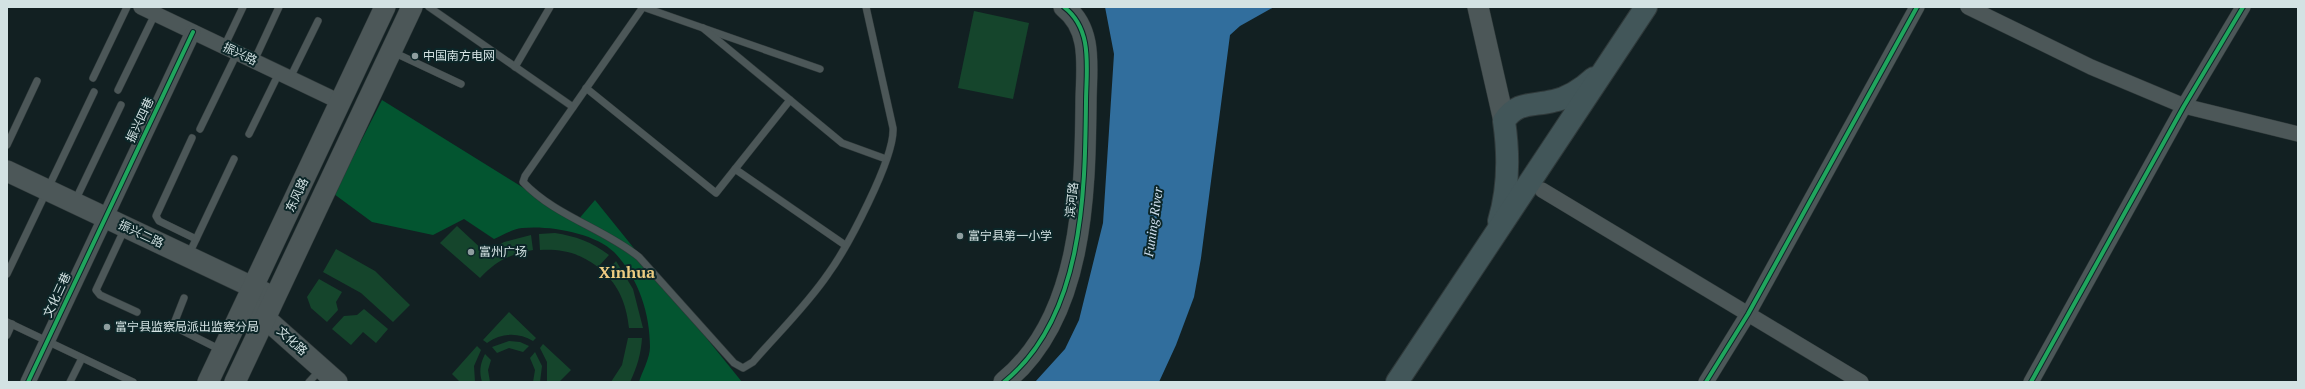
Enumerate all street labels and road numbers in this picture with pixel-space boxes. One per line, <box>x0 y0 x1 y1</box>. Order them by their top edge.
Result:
street label: 振兴路 <box>221 39 260 68</box>
street label: 振兴四巷 <box>123 95 156 145</box>
street label: 东风路 <box>282 175 311 214</box>
street label: 滨河路 <box>1062 181 1081 219</box>
street label: 振兴二路 <box>116 217 166 250</box>
street label: 文化三巷 <box>40 270 73 320</box>
street label: 文化路 <box>274 323 311 358</box>

